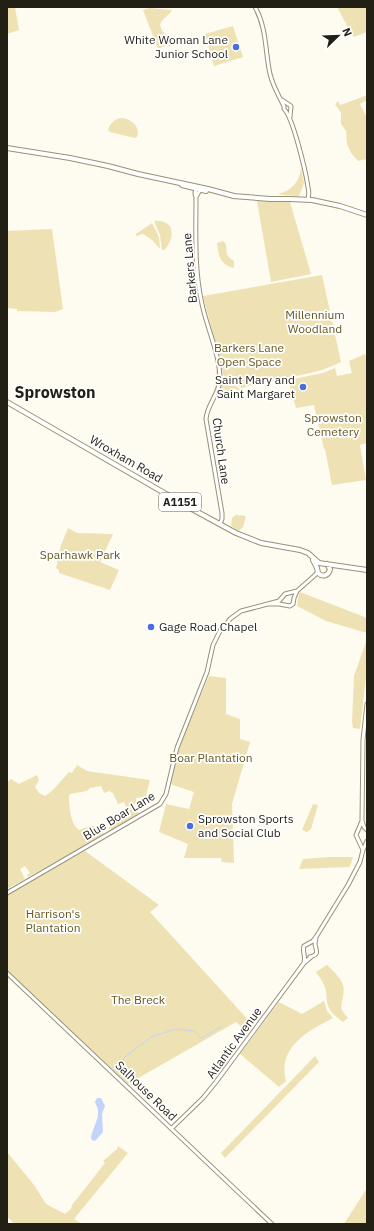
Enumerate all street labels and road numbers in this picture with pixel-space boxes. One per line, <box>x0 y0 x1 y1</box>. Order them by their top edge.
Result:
street label: Barkers Lane <box>179 232 200 304</box>
street label: Church Lane <box>209 417 234 486</box>
street label: Wroxham Road <box>87 432 165 485</box>
road number: A1151 <box>159 493 201 511</box>
street label: Blue Boar Lane <box>80 788 158 843</box>
street label: Atlantic Avenue <box>203 1004 265 1081</box>
street label: Salhouse Road <box>112 1058 180 1124</box>

